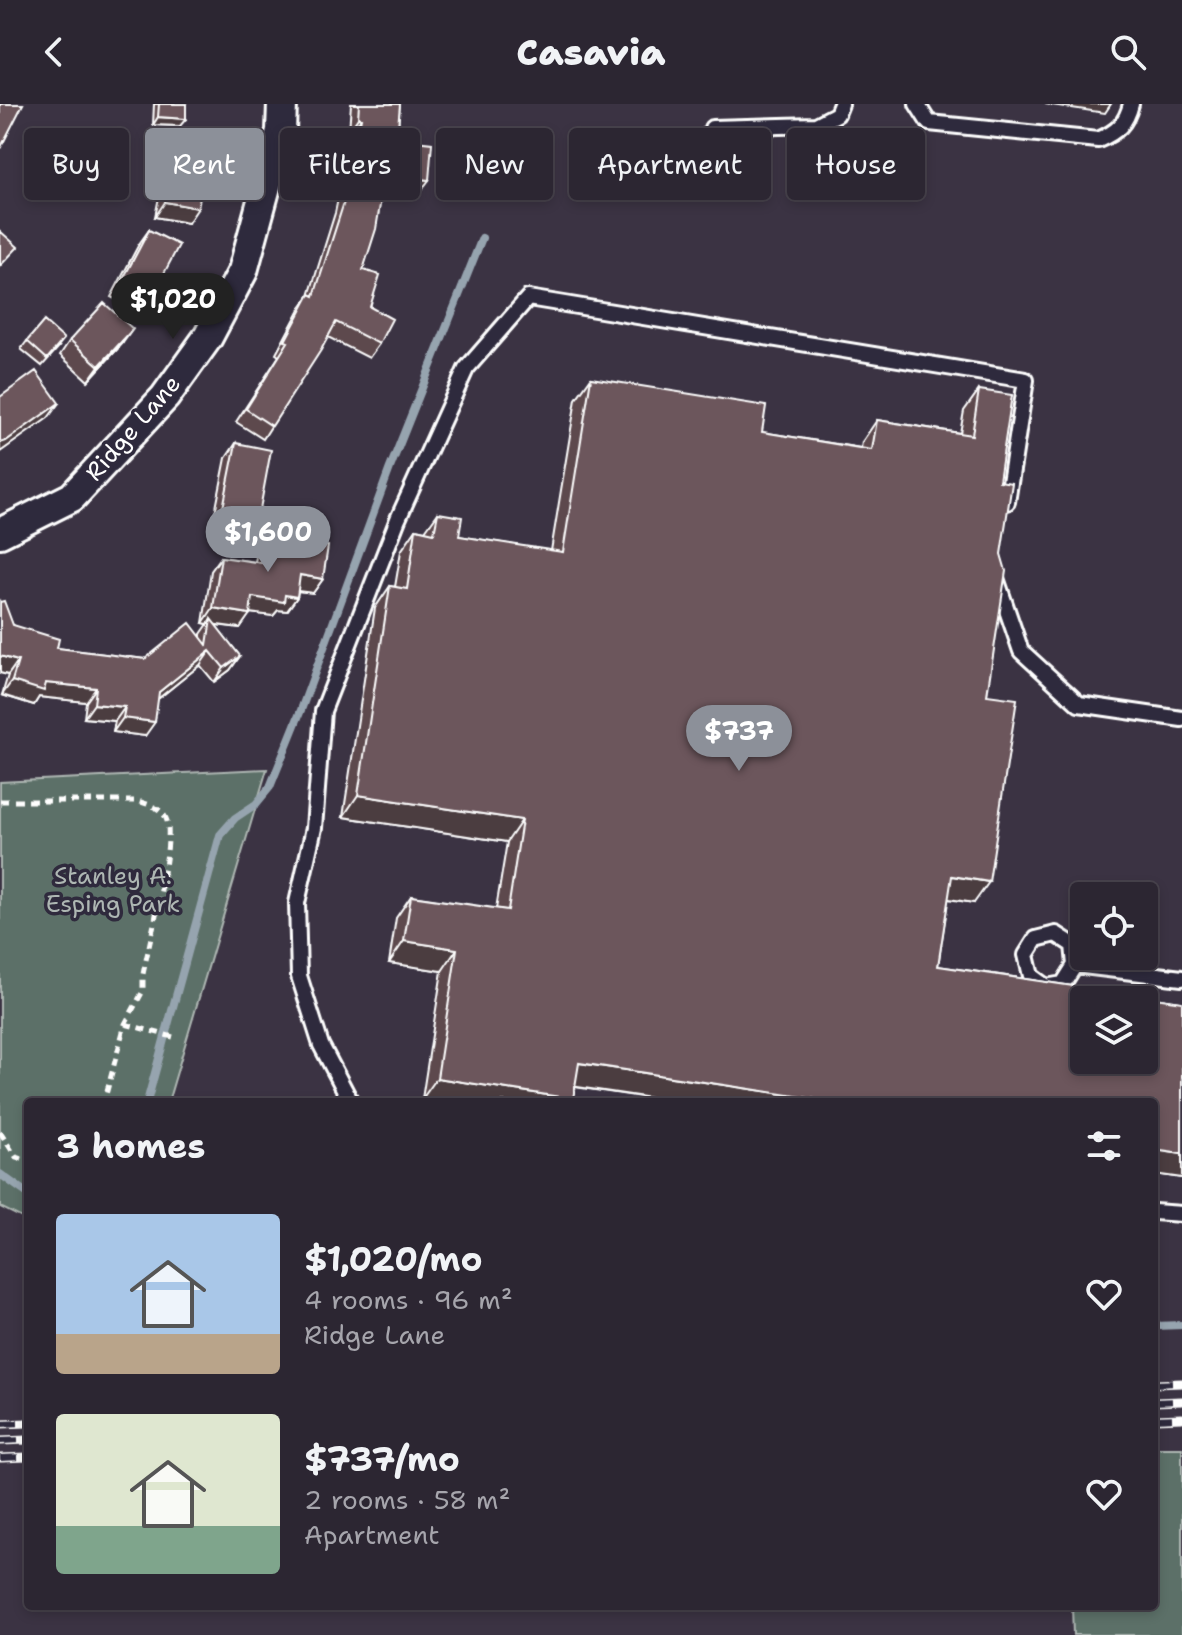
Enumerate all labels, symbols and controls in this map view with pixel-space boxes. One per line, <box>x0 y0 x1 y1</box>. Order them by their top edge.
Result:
text: Casavia <box>516 28 666 77</box>
icon: back <box>32 30 76 74</box>
icon: search <box>1106 30 1150 74</box>
chip: Buy <box>24 128 129 200</box>
chip: Rent <box>145 128 264 200</box>
chip: Filters <box>280 128 420 200</box>
chip: New <box>436 128 553 200</box>
chip: Apartment <box>569 128 771 200</box>
chip: House <box>787 128 925 200</box>
pin: $1,020 <box>108 273 238 341</box>
text: $1,020 <box>129 281 217 316</box>
street label: Ridge Lane <box>78 368 188 488</box>
pin: $1,600 <box>203 506 333 574</box>
text: $1,600 <box>224 514 312 549</box>
pin: $737 <box>692 705 786 773</box>
text: $737 <box>704 713 774 748</box>
park label: Stanley A. Esping Park <box>46 860 180 920</box>
map controls <box>1070 882 1158 1074</box>
button: locate <box>1070 882 1158 970</box>
button: layers <box>1070 986 1158 1074</box>
text: 3 homes <box>56 1123 205 1169</box>
icon: filters <box>1082 1124 1126 1168</box>
text: $1,020/mo <box>304 1236 483 1282</box>
icon: home <box>120 1246 216 1342</box>
icon: heart <box>1082 1272 1126 1316</box>
text: 4 rooms · 96 m² <box>304 1282 513 1317</box>
text: Ridge Lane <box>304 1317 445 1352</box>
text: $737/mo <box>304 1436 460 1482</box>
icon: home <box>120 1446 216 1542</box>
icon: heart <box>1082 1472 1126 1516</box>
text: 2 rooms · 58 m² <box>304 1482 510 1517</box>
text: Apartment <box>304 1517 440 1552</box>

